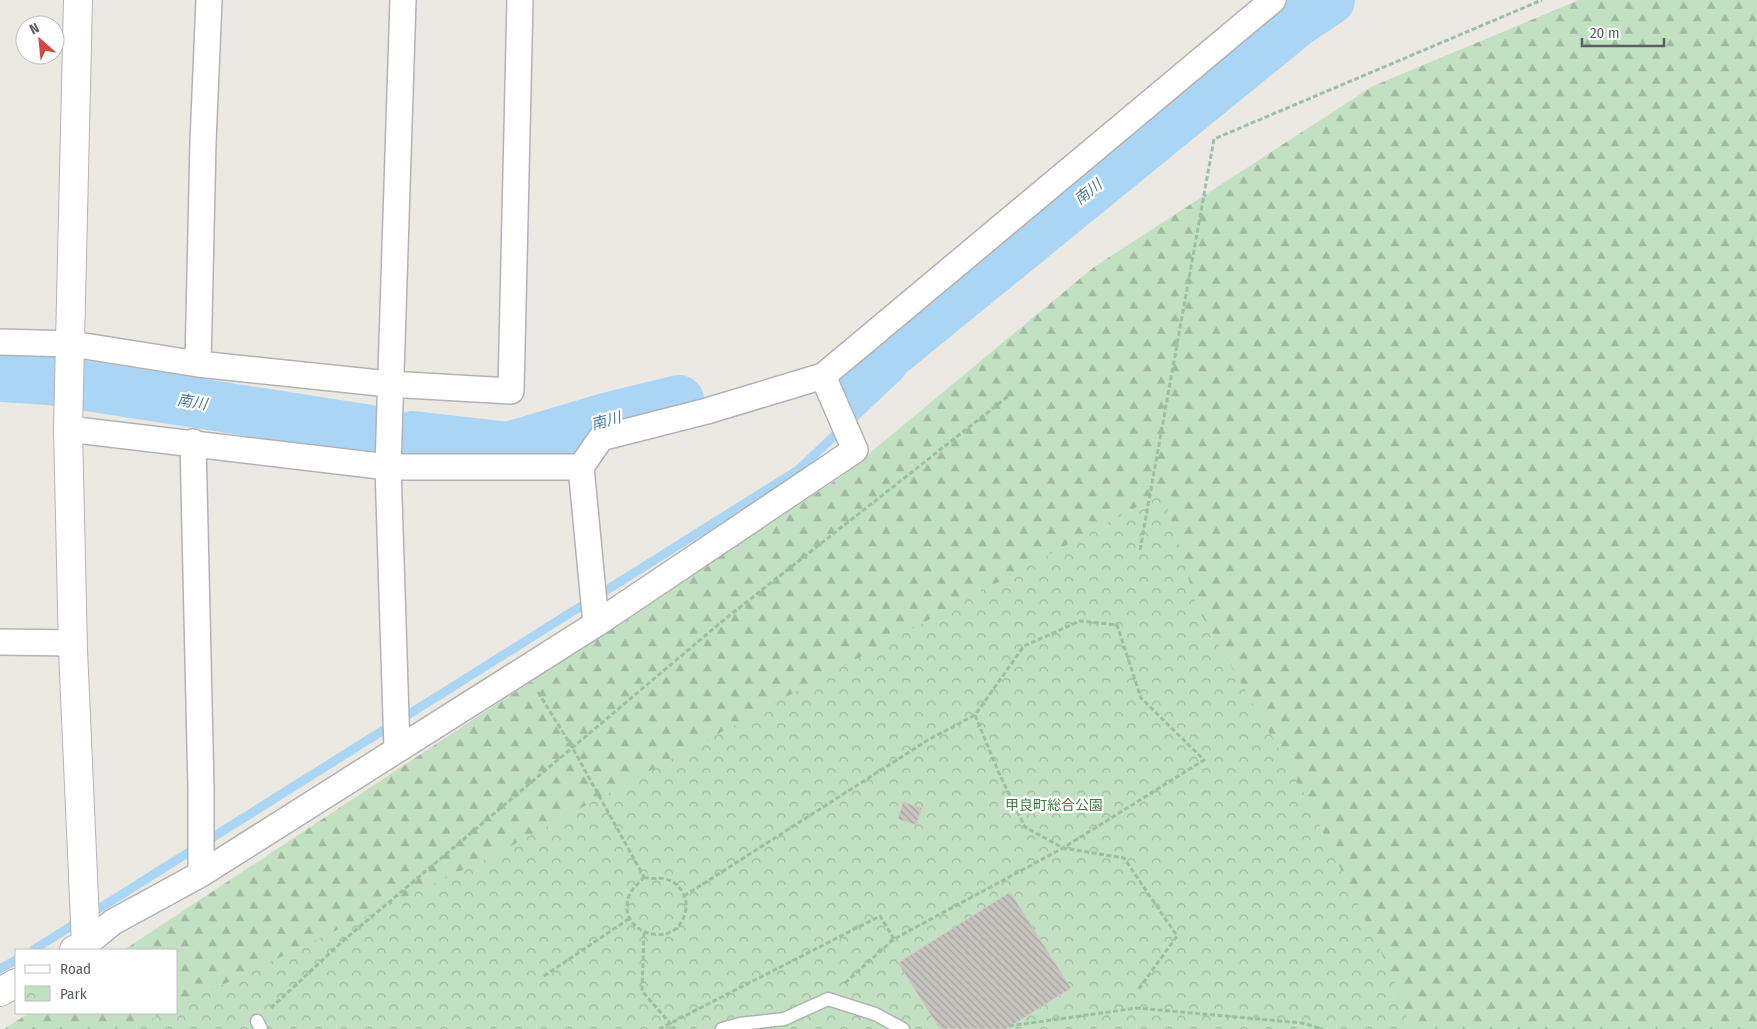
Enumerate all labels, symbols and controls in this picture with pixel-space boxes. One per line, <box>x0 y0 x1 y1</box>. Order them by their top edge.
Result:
north arrow <box>15 15 65 65</box>
scale bar <box>1582 15 1664 47</box>
text: N <box>27 19 42 38</box>
text: 20 m <box>1590 24 1620 42</box>
water label: 南川 <box>1071 174 1107 208</box>
water label: 南川 <box>176 391 210 414</box>
water label: 南川 <box>589 408 625 434</box>
park label: 甲良町総合公園 <box>1005 797 1103 814</box>
legend <box>15 949 178 1014</box>
text: Road <box>60 960 91 978</box>
text: Park <box>60 985 87 1003</box>

